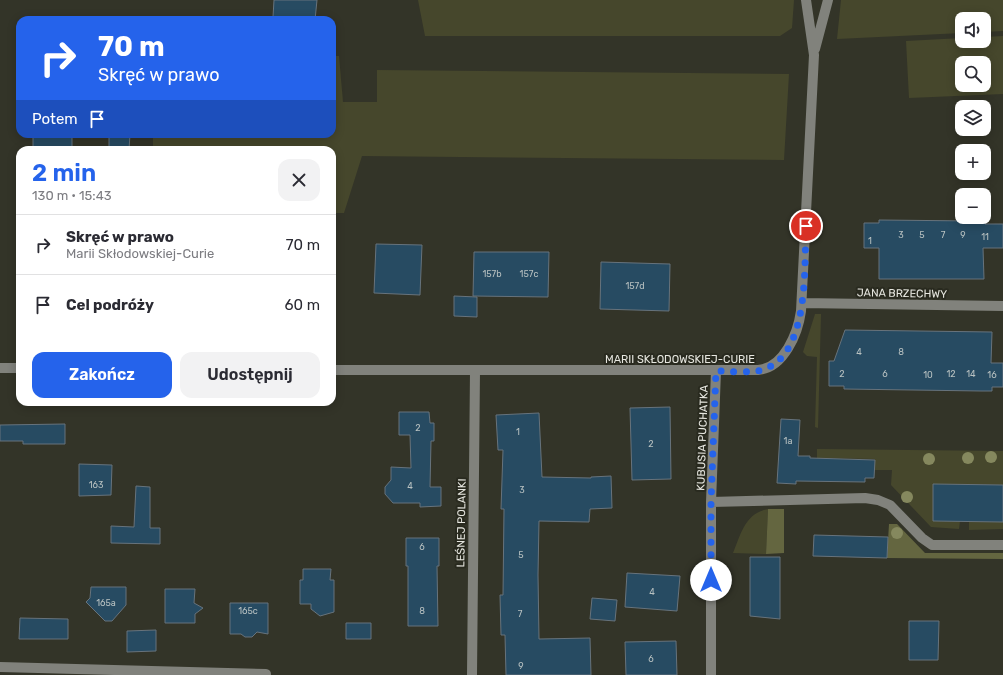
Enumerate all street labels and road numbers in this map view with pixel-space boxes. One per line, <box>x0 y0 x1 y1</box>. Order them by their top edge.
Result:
street label: JANA BRZECHWY <box>857 286 947 301</box>
street label: MARII SKŁODOWSKIEJ-CURIE <box>605 353 755 366</box>
street label: KUBUSIA PUCHATKA <box>694 384 711 491</box>
street label: LEŚNEJ POLANKI <box>454 478 469 568</box>

